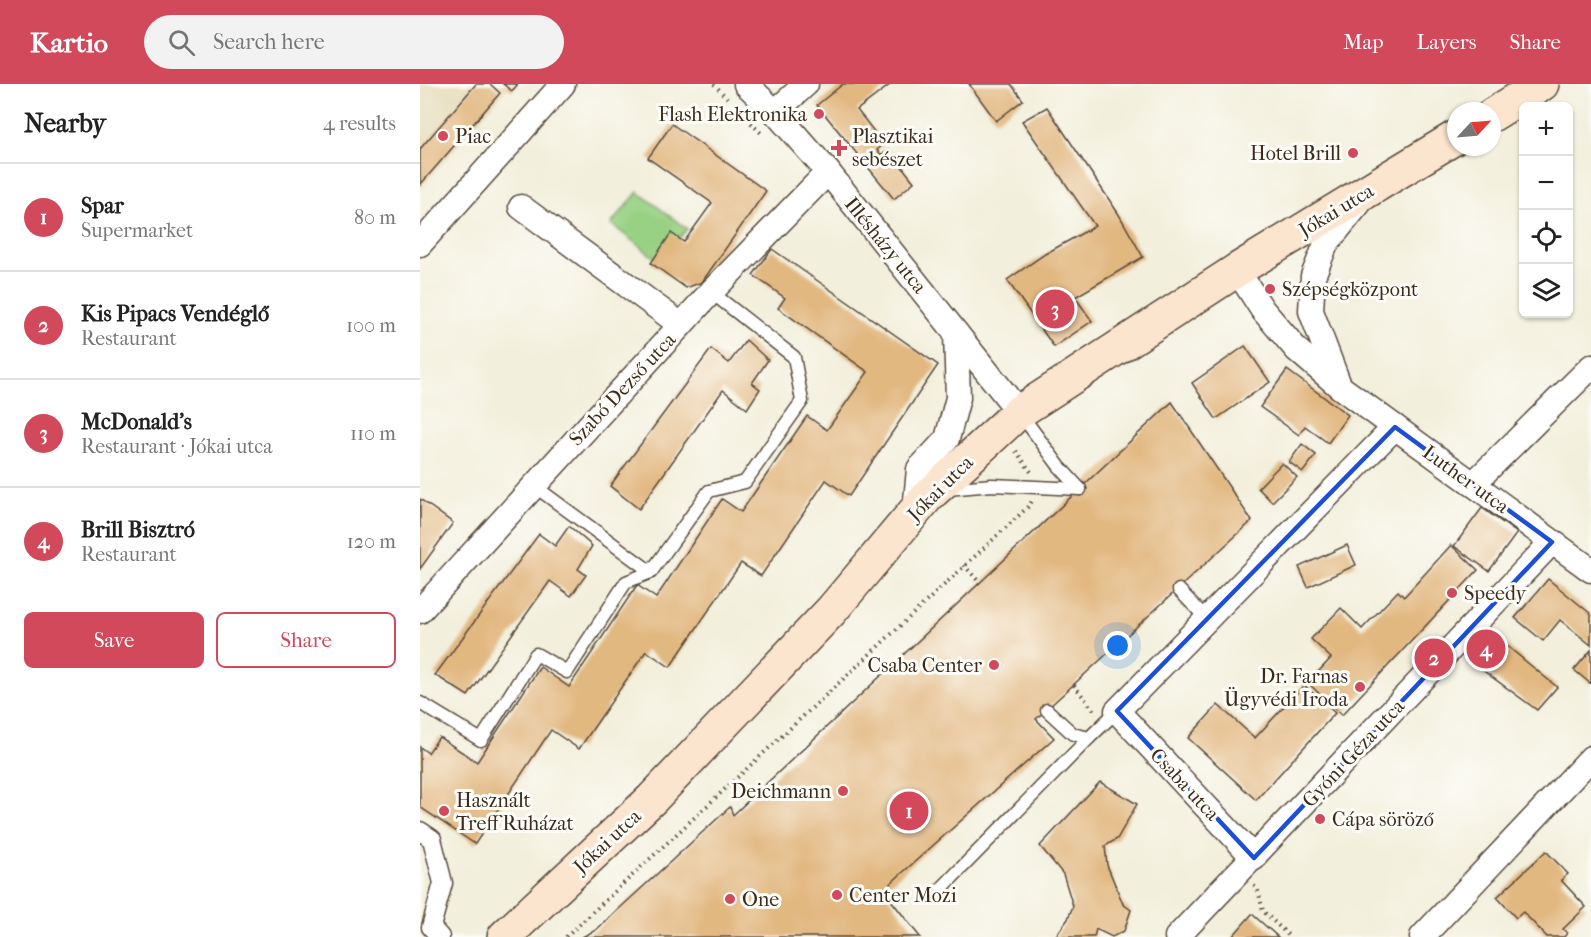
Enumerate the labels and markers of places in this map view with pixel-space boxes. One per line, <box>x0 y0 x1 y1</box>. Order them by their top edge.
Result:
place label: Flash Elektronika <box>658 103 808 126</box>
marker: Flash Elektronika <box>812 107 826 121</box>
place label: Piac <box>455 125 491 148</box>
place label: Plasztikai sebészet <box>852 125 934 171</box>
marker: Piac <box>436 129 450 143</box>
marker: Plasztikai sebészet <box>830 139 848 157</box>
place label: Hotel Brill <box>1250 142 1341 165</box>
marker: Hotel Brill <box>1346 146 1360 160</box>
place label: Szépségközpont <box>1282 278 1418 301</box>
marker: Szépségközpont <box>1263 282 1277 296</box>
pin: 3 <box>1036 286 1074 332</box>
place label: Speedy <box>1464 582 1528 605</box>
marker: Speedy <box>1445 586 1459 600</box>
pin: 4 <box>1466 626 1506 672</box>
pin: 2 <box>1414 636 1454 680</box>
place label: Csaba Center <box>868 654 982 677</box>
marker: Csaba Center <box>987 658 1001 672</box>
place label: Dr. Farnas Ügyvédi Iroda <box>1224 665 1349 711</box>
marker: Dr. Farnas Ügyvédi Iroda <box>1353 680 1367 694</box>
place label: Deichmann <box>731 780 831 803</box>
marker: Deichmann <box>836 784 850 798</box>
pin: 1 <box>890 788 928 834</box>
place label: Használt Treff Ruházat <box>456 789 574 835</box>
marker: Használt Treff Ruházat <box>437 804 451 818</box>
place label: Cápa söröző <box>1332 808 1434 831</box>
marker: Cápa söröző <box>1313 812 1327 826</box>
place label: Center Mozi <box>849 884 957 907</box>
place label: One <box>742 888 779 911</box>
marker: Center Mozi <box>830 888 844 902</box>
marker: One <box>723 892 737 906</box>

